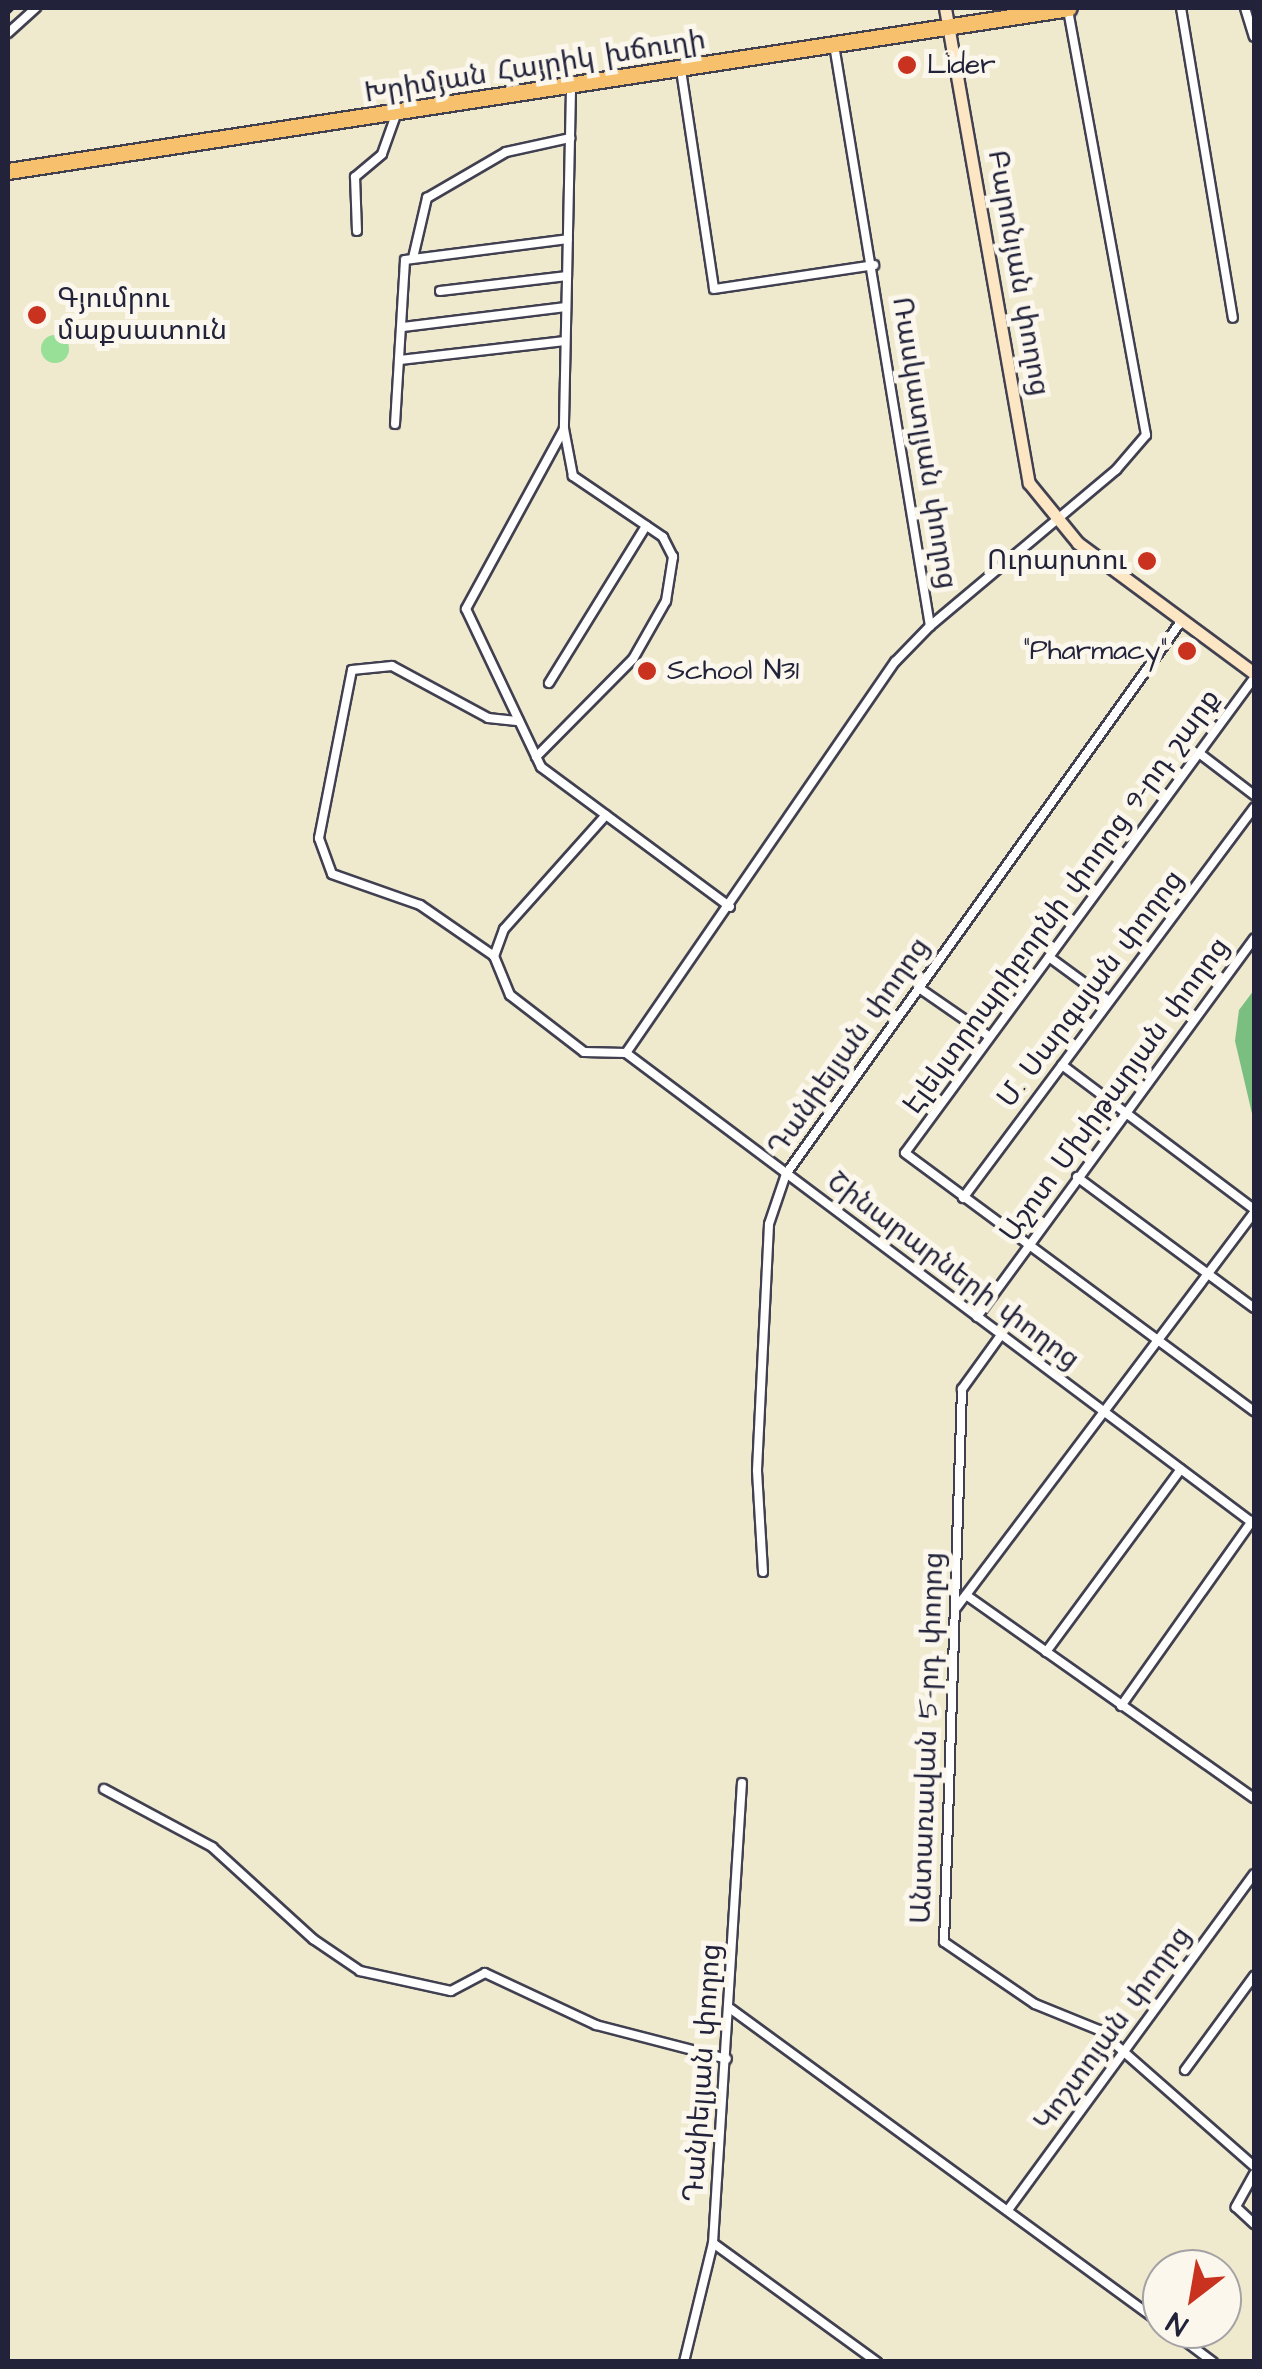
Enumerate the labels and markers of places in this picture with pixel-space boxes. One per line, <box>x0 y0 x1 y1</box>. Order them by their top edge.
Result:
place label: Lider <box>927 48 996 82</box>
marker: Lider <box>896 54 918 76</box>
place label: Գյումրու մաքսատուն <box>57 282 227 348</box>
marker: Գյումրու մաքսատուն <box>26 304 48 326</box>
place label: Ուրարտու <box>987 544 1127 578</box>
marker: Ուրարտու <box>1136 550 1158 572</box>
place label: "Pharmacy" <box>1023 634 1167 668</box>
marker: "Pharmacy" <box>1176 640 1198 662</box>
place label: School N31 <box>667 654 799 688</box>
marker: School N31 <box>636 660 658 682</box>

